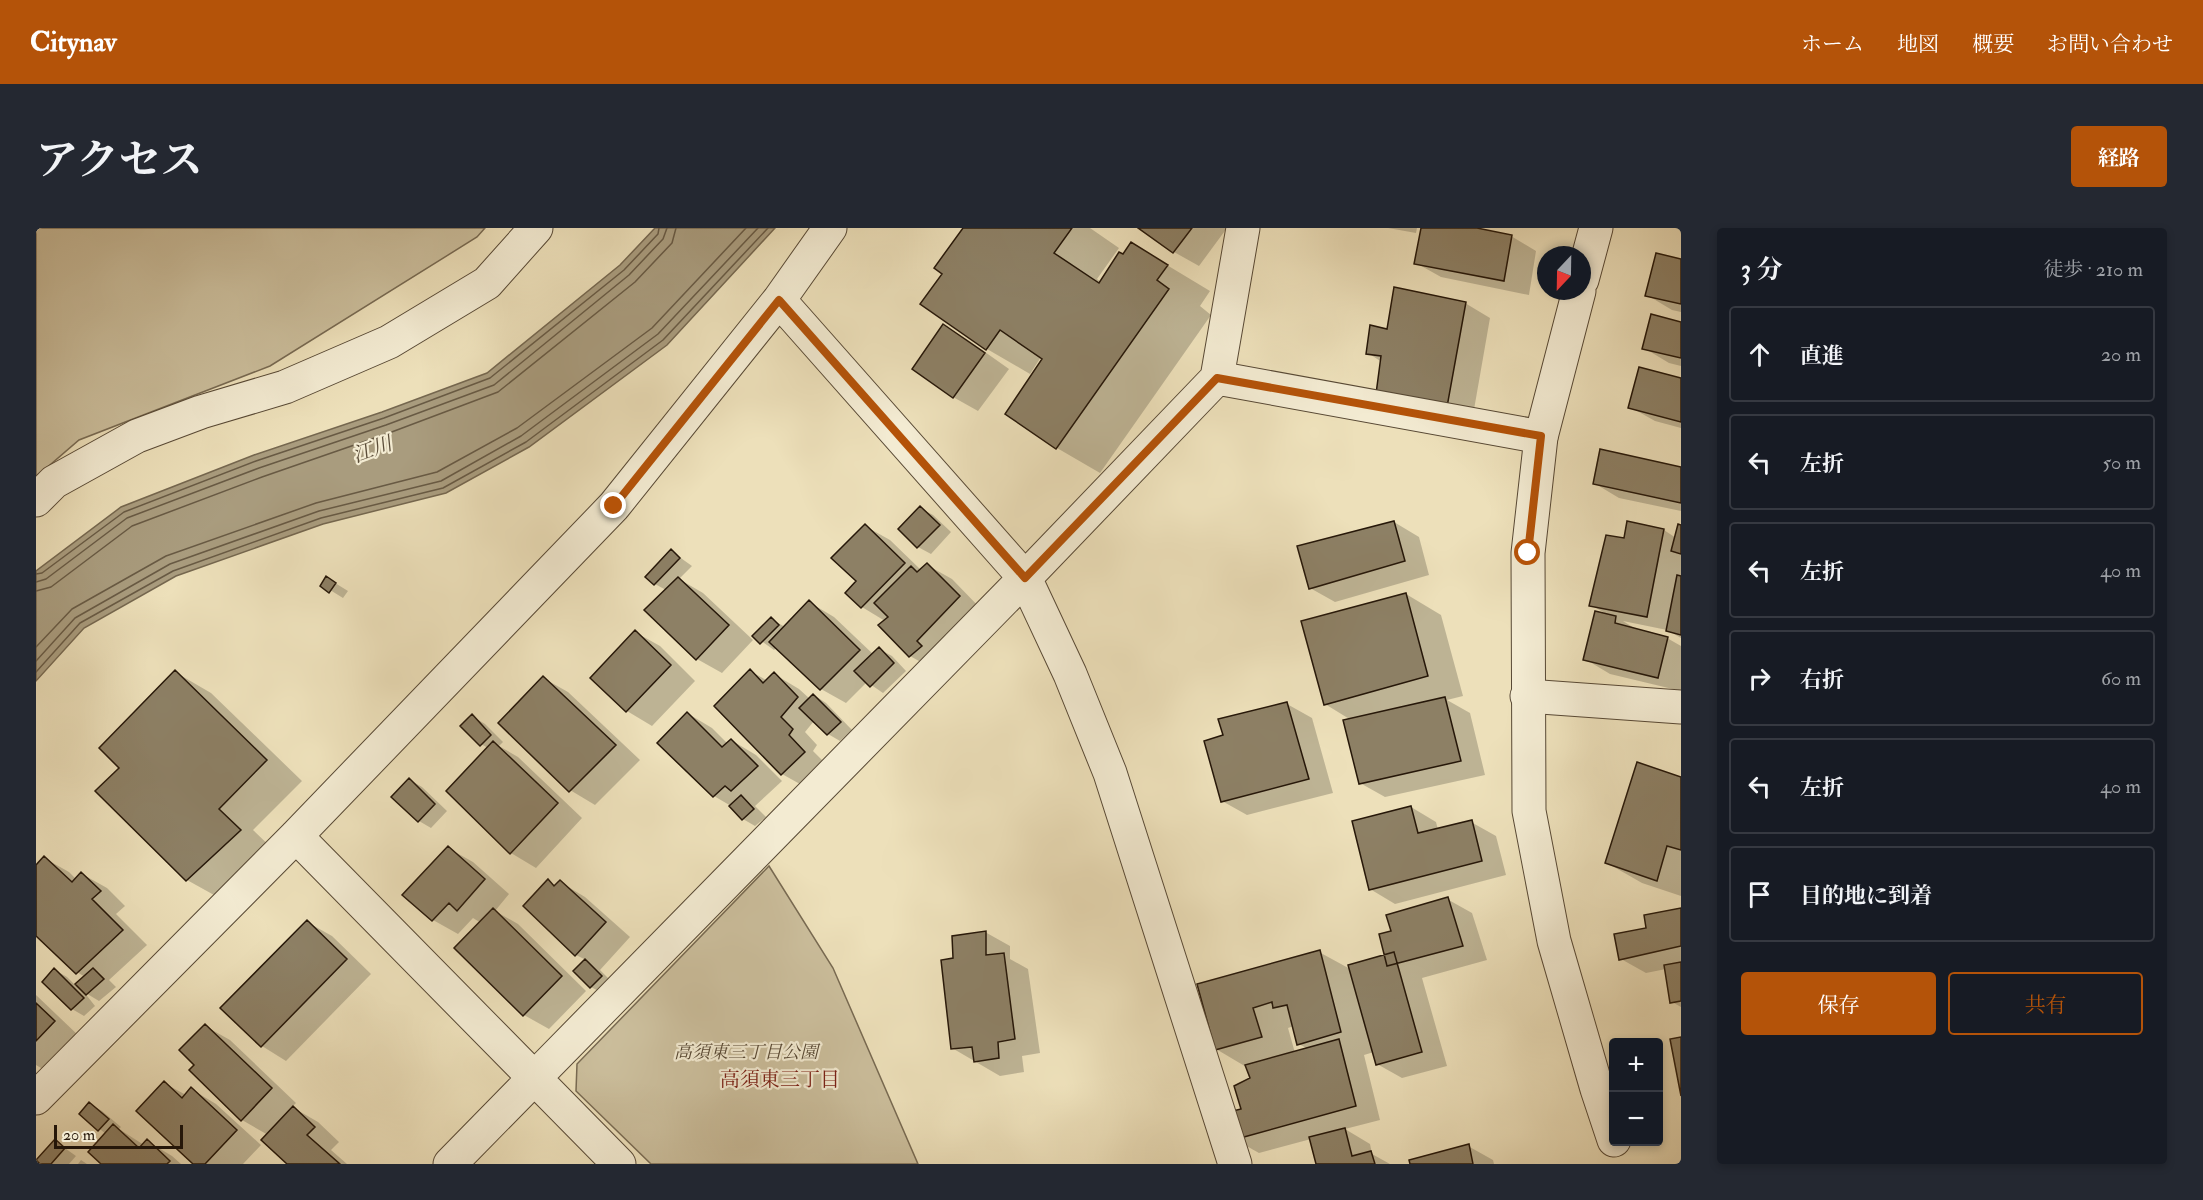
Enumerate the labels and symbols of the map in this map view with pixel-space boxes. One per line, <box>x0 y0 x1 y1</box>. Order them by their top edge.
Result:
north arrow <box>1537 246 1591 300</box>
water label: 江川 <box>349 430 397 468</box>
route end <box>600 492 626 518</box>
route start <box>1514 539 1540 565</box>
park label: 高須東三丁目公園 <box>674 1041 821 1064</box>
district label: 高須東三丁目 <box>720 1067 840 1092</box>
scale bar <box>54 1122 183 1150</box>

